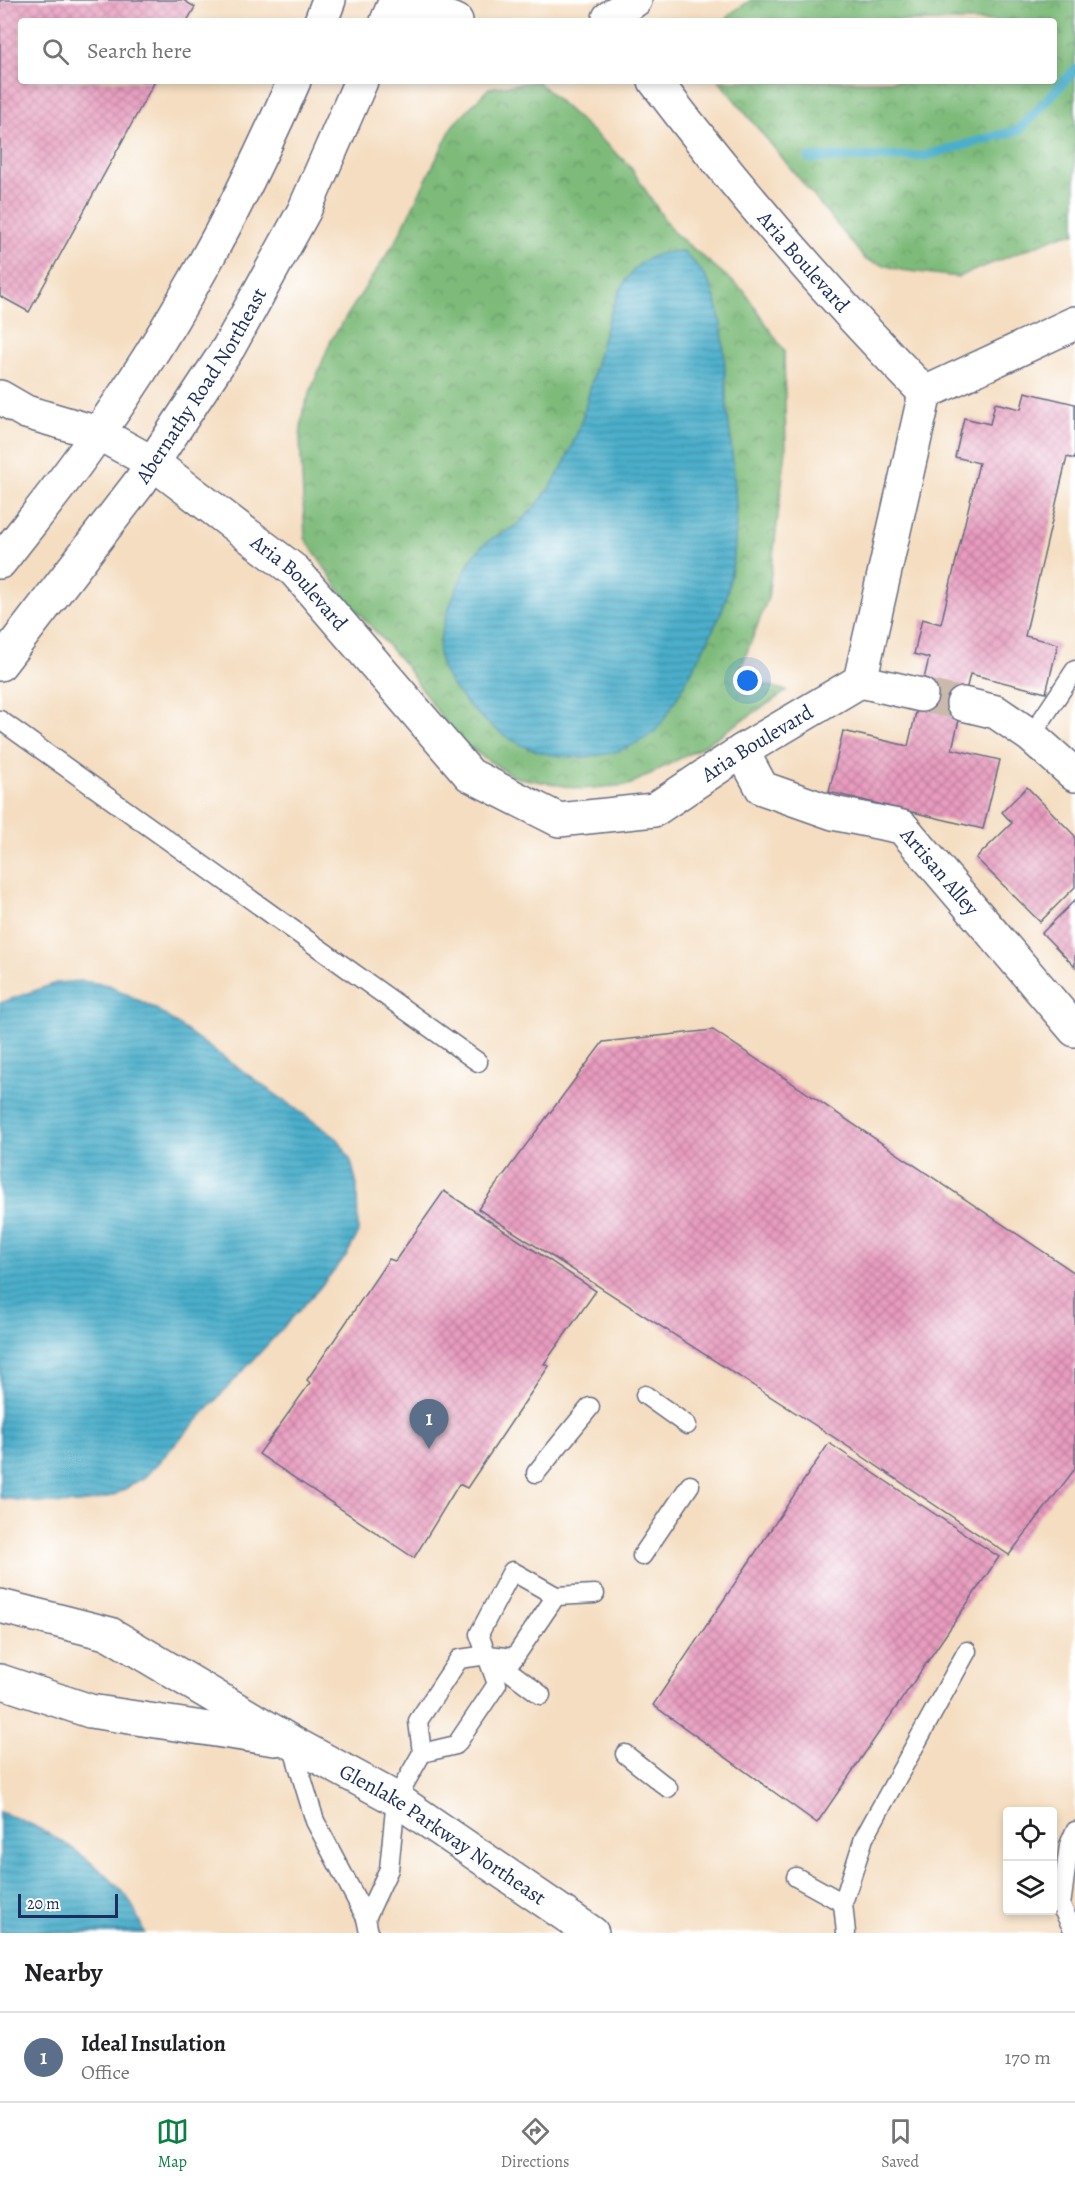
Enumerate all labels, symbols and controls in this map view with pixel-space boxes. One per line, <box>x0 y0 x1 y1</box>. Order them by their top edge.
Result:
search box <box>18 18 1057 84</box>
icon: search <box>39 35 72 68</box>
text: Search here <box>87 36 192 66</box>
street label: Aria Boulevard <box>751 204 856 319</box>
street label: Abernathy Road Northeast <box>128 282 273 490</box>
street label: Aria Boulevard <box>244 528 354 637</box>
your location <box>733 666 762 695</box>
street label: Aria Boulevard <box>695 698 819 789</box>
street label: Artisan Alley <box>894 821 986 922</box>
pin: 1 <box>410 1400 448 1449</box>
street label: Glenlake Parkway Northeast <box>334 1757 552 1912</box>
map controls <box>1003 1807 1057 1915</box>
button: locate <box>1003 1807 1057 1861</box>
button: layers <box>1003 1861 1057 1915</box>
scale bar <box>18 1891 118 1918</box>
text: 20 m <box>27 1893 60 1915</box>
text: Nearby <box>24 1955 103 1990</box>
text: Ideal Insulation <box>81 2029 226 2059</box>
text: 1 <box>40 2044 47 2071</box>
text: 170 m <box>1005 2044 1051 2071</box>
text: Office <box>81 2059 130 2086</box>
tab: Map <box>156 2115 189 2173</box>
tab: Directions <box>501 2115 569 2173</box>
tab: Saved <box>881 2115 919 2173</box>

